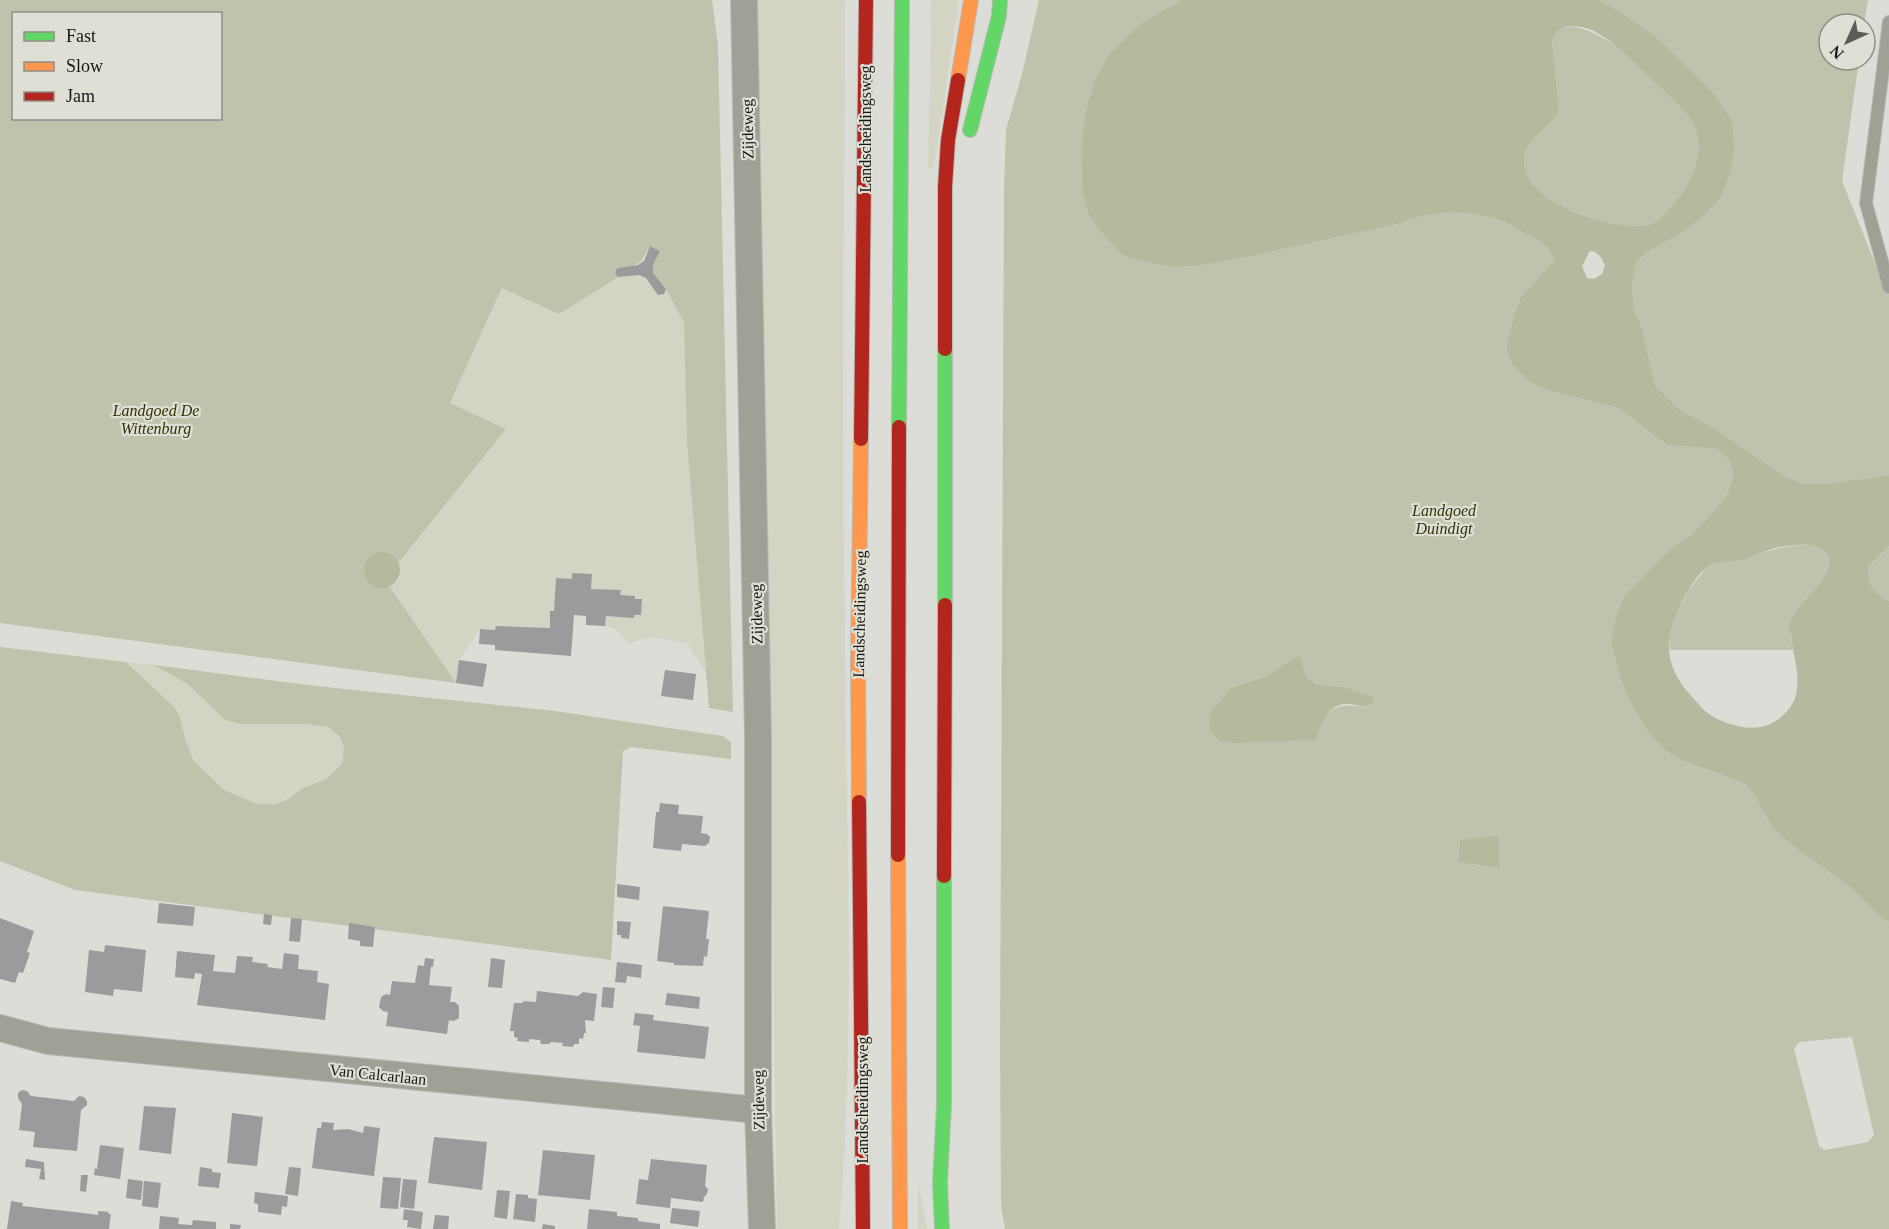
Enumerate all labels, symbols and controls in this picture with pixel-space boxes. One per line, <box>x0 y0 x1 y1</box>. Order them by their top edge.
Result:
legend <box>12 12 222 120</box>
north arrow <box>1817 12 1877 72</box>
text: Fast <box>66 26 96 46</box>
text: N <box>1826 42 1847 62</box>
text: Slow <box>66 56 103 76</box>
street label: Landscheidingsweg <box>857 65 875 193</box>
text: Jam <box>66 86 95 106</box>
street label: Zijdeweg <box>738 99 758 159</box>
park label: Landgoed De Wittenburg <box>112 402 199 438</box>
park label: Landgoed Duindigt <box>1411 502 1477 538</box>
street label: Landscheidingsweg <box>850 550 870 678</box>
street label: Zijdeweg <box>747 584 767 644</box>
street label: Landscheidingsweg <box>854 1036 872 1164</box>
street label: Van Calcarlaan <box>329 1061 427 1088</box>
street label: Zijdeweg <box>749 1070 769 1130</box>

